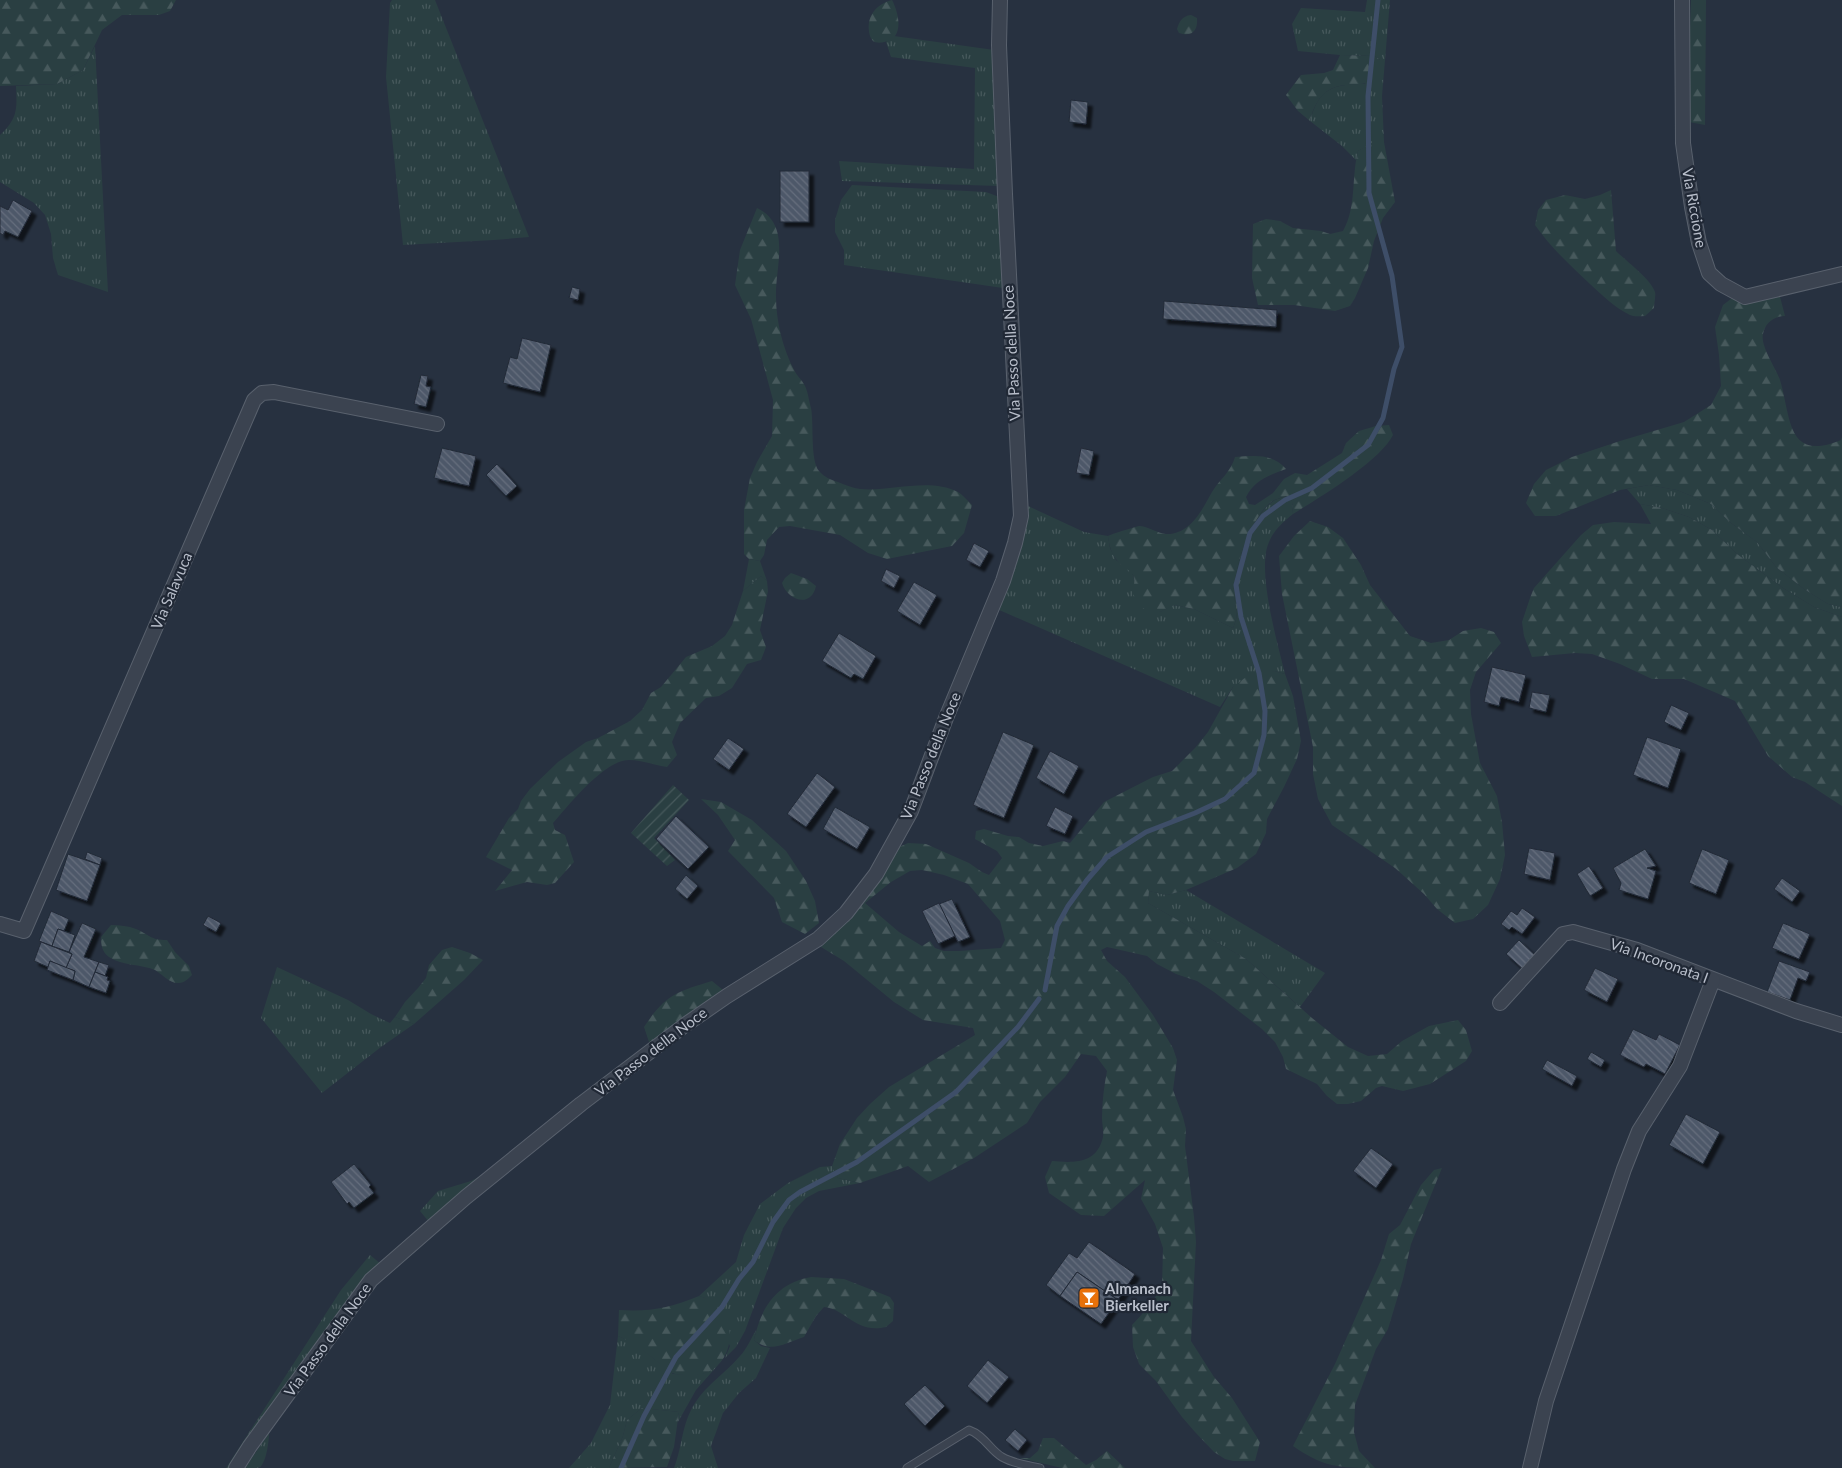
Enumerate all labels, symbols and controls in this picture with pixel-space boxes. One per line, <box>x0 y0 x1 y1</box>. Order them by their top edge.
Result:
street label: Via Riccione <box>1679 167 1711 249</box>
street label: Via Passo della Noce <box>998 285 1024 421</box>
street label: Via Salavuca <box>147 549 195 632</box>
street label: Via Passo della Noce <box>896 689 964 822</box>
street label: Via Incoronata I <box>1608 934 1711 986</box>
street label: Via Passo della Noce <box>591 1003 710 1099</box>
street label: Via Passo della Noce <box>280 1279 374 1400</box>
place label: Almanach Bierkeller <box>1104 1279 1171 1314</box>
bar icon: Almanach Bierkeller <box>1077 1286 1101 1310</box>

